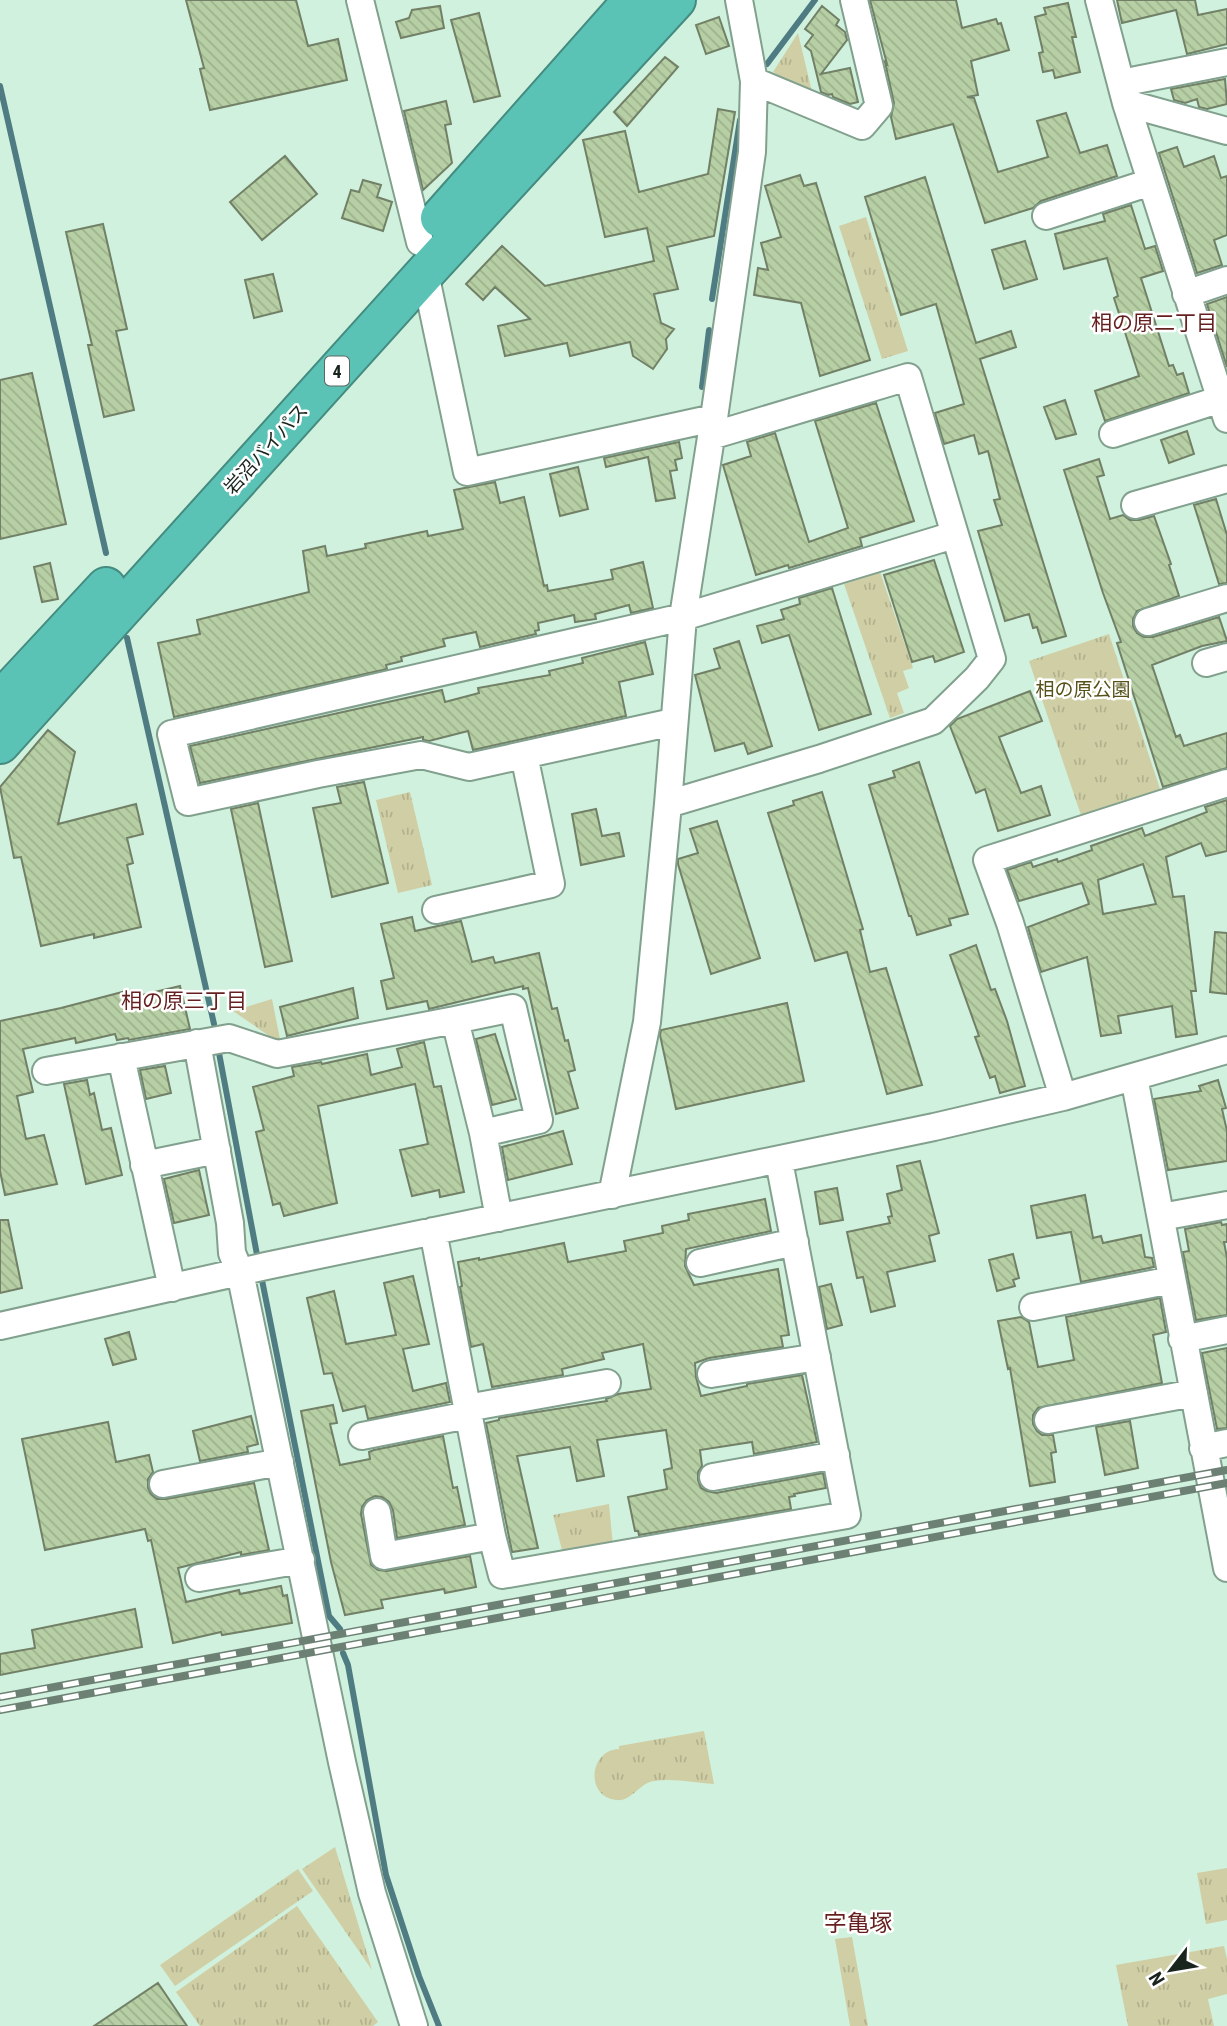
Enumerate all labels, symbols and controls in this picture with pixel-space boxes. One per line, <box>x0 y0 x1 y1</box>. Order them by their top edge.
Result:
district label: 相の原二丁目 <box>1091 311 1217 335</box>
road number: 4 <box>325 356 349 386</box>
street label: 岩沼バイパス <box>219 399 313 499</box>
park label: 相の原公園 <box>1035 678 1131 701</box>
district label: 相の原三丁目 <box>121 989 247 1013</box>
district label: 字亀塚 <box>824 1910 893 1937</box>
north arrow <box>1136 1935 1206 2005</box>
text: N <box>1144 1968 1170 1989</box>

